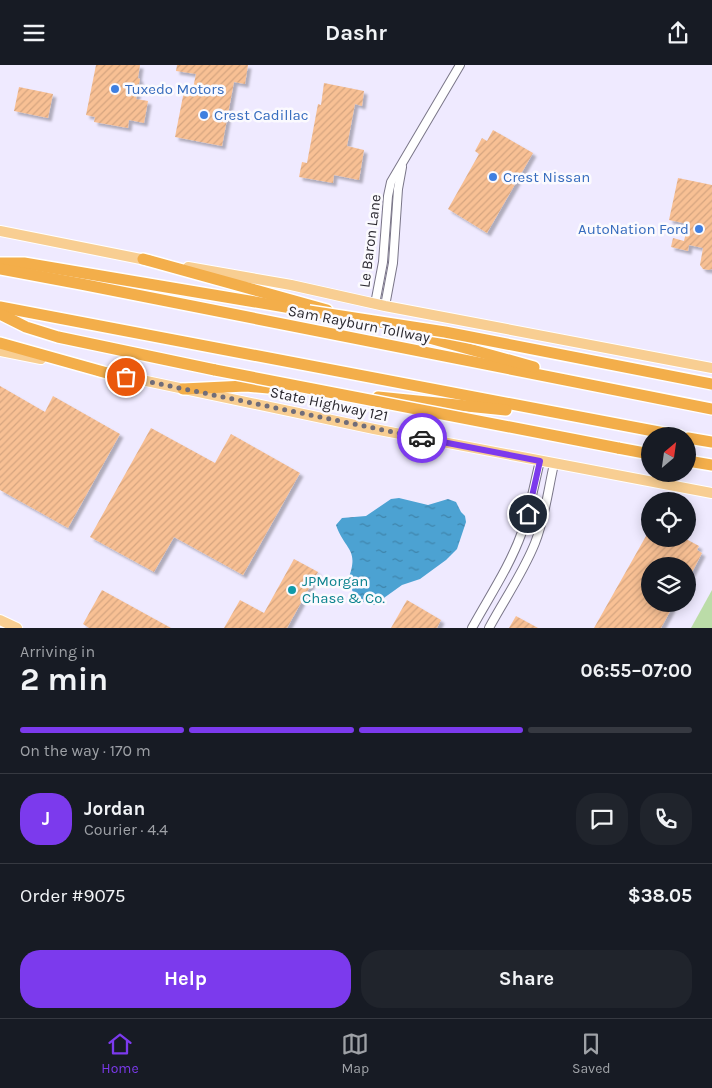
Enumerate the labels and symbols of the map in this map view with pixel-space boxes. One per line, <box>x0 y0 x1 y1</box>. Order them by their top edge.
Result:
place label: Tuxedo Motors <box>125 80 225 98</box>
marker: Tuxedo Motors <box>109 83 121 95</box>
place label: Crest Cadillac <box>214 106 309 124</box>
marker: Crest Cadillac <box>198 109 210 121</box>
place label: Crest Nissan <box>503 168 590 186</box>
marker: Crest Nissan <box>487 171 499 183</box>
street label: Le Baron Lane <box>355 193 385 289</box>
place label: AutoNation Ford <box>578 220 689 238</box>
marker: AutoNation Ford <box>693 223 705 235</box>
street label: Sam Rayburn Tollway <box>286 301 432 347</box>
pin <box>105 356 147 398</box>
street label: State Highway 121 <box>268 383 390 425</box>
courier <box>397 413 447 463</box>
north arrow <box>641 427 696 483</box>
pin <box>507 493 549 535</box>
place label: JPMorgan Chase & Co. <box>302 572 385 607</box>
marker: JPMorgan Chase & Co. <box>286 584 298 596</box>

